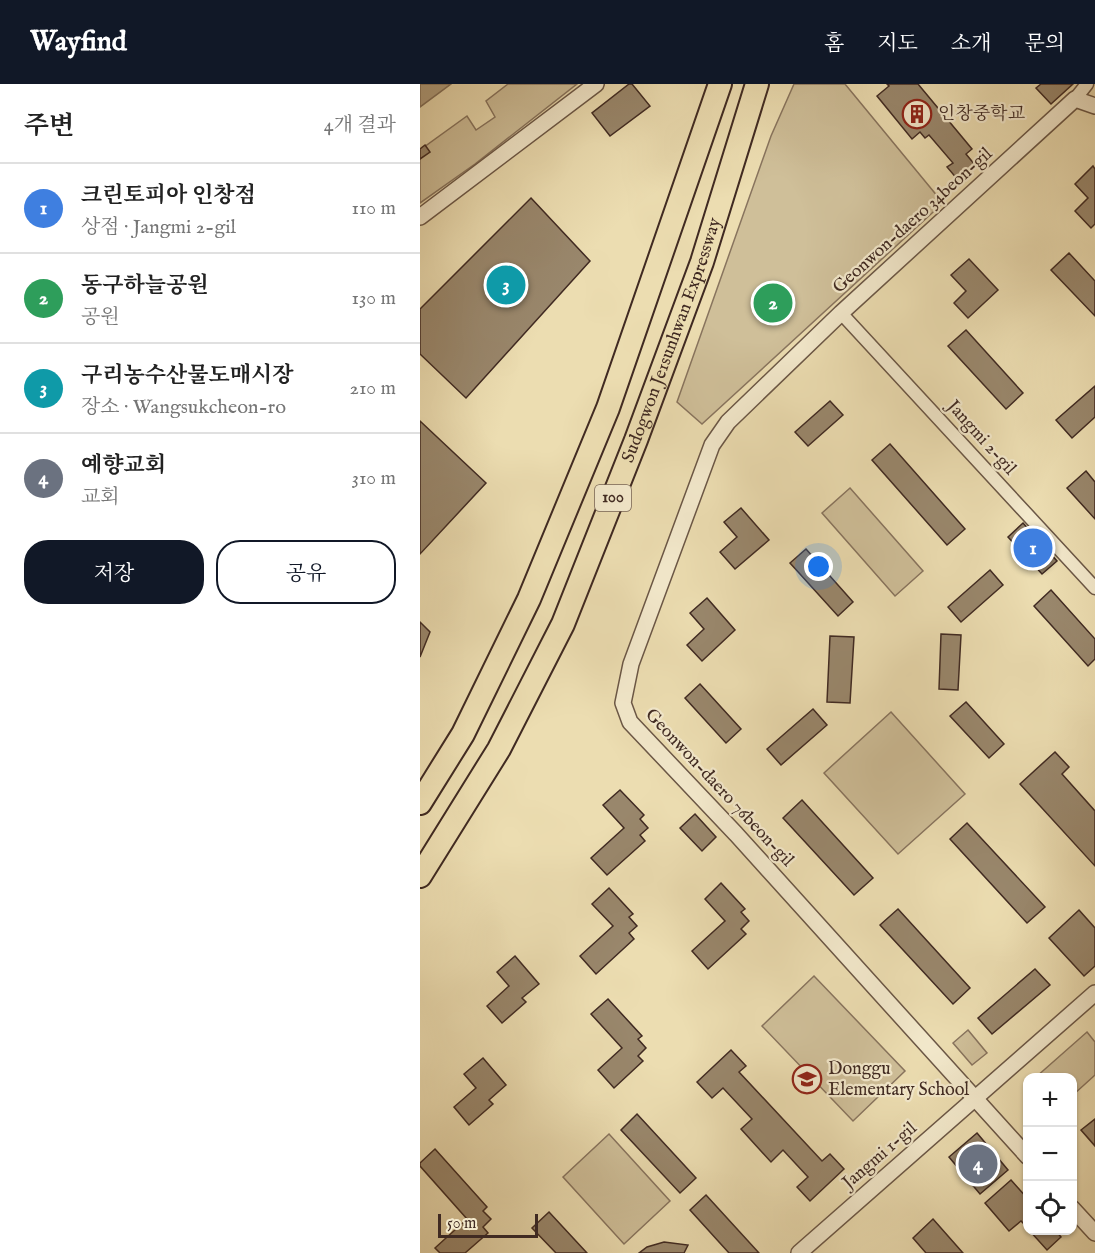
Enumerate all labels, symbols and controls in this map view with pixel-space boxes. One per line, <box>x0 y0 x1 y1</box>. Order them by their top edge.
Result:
text: Wayfind <box>30 25 127 60</box>
text: 홈 <box>824 31 844 58</box>
text: 지도 <box>877 31 918 58</box>
text: 소개 <box>951 31 991 58</box>
text: 문의 <box>1024 31 1065 58</box>
building icon: 인창중학교 <box>901 98 933 130</box>
place label: 인창중학교 <box>938 103 1026 126</box>
text: 주변 <box>24 110 74 143</box>
text: 4개 결과 <box>324 113 396 138</box>
street label: Geonwon-daero 34beon-gil <box>828 143 998 299</box>
text: 크린토피아 인창점 <box>81 182 256 210</box>
text: 1 <box>40 196 47 221</box>
text: 110 m <box>352 196 396 221</box>
text: 상점 · Jangmi 2-gil <box>81 215 236 240</box>
street label: Sudogwon Je1sunhwan Expressway <box>617 215 727 466</box>
pin: 3 <box>486 262 526 308</box>
text: 동구하늘공원 <box>81 272 209 300</box>
pin: 2 <box>754 280 792 326</box>
text: 2 <box>39 286 48 311</box>
text: 130 m <box>351 286 396 311</box>
text: 공원 <box>81 305 120 330</box>
text: 구리농수산물도매시장 <box>81 362 294 390</box>
text: 3 <box>40 376 47 401</box>
text: 210 m <box>350 376 396 401</box>
street label: Jangmi 2-gil <box>940 394 1021 480</box>
text: 장소 · Wangsukcheon-ro <box>81 395 286 420</box>
text: 예향교회 <box>81 452 166 480</box>
text: 4 <box>39 466 48 491</box>
text: 310 m <box>352 466 396 491</box>
text: 교회 <box>81 485 120 510</box>
road number: 100 <box>595 485 631 511</box>
pin: 1 <box>1014 526 1052 570</box>
button: 저장 <box>24 540 204 604</box>
button: 공유 <box>216 540 396 604</box>
your location <box>804 552 833 581</box>
street label: Geonwon-daero 76beon-gil <box>640 704 798 872</box>
place label: Donggu Elementary School <box>828 1058 969 1102</box>
school or university icon: Donggu Elementary School <box>791 1063 823 1095</box>
map controls <box>1023 1073 1077 1235</box>
button: + <box>1023 1073 1077 1127</box>
street label: Jangmi 1-gil <box>837 1117 922 1196</box>
button: − <box>1023 1127 1077 1181</box>
pin: 4 <box>958 1142 998 1186</box>
button: locate <box>1023 1181 1077 1235</box>
scale bar <box>438 1211 538 1238</box>
text: 50 m <box>447 1214 476 1234</box>

